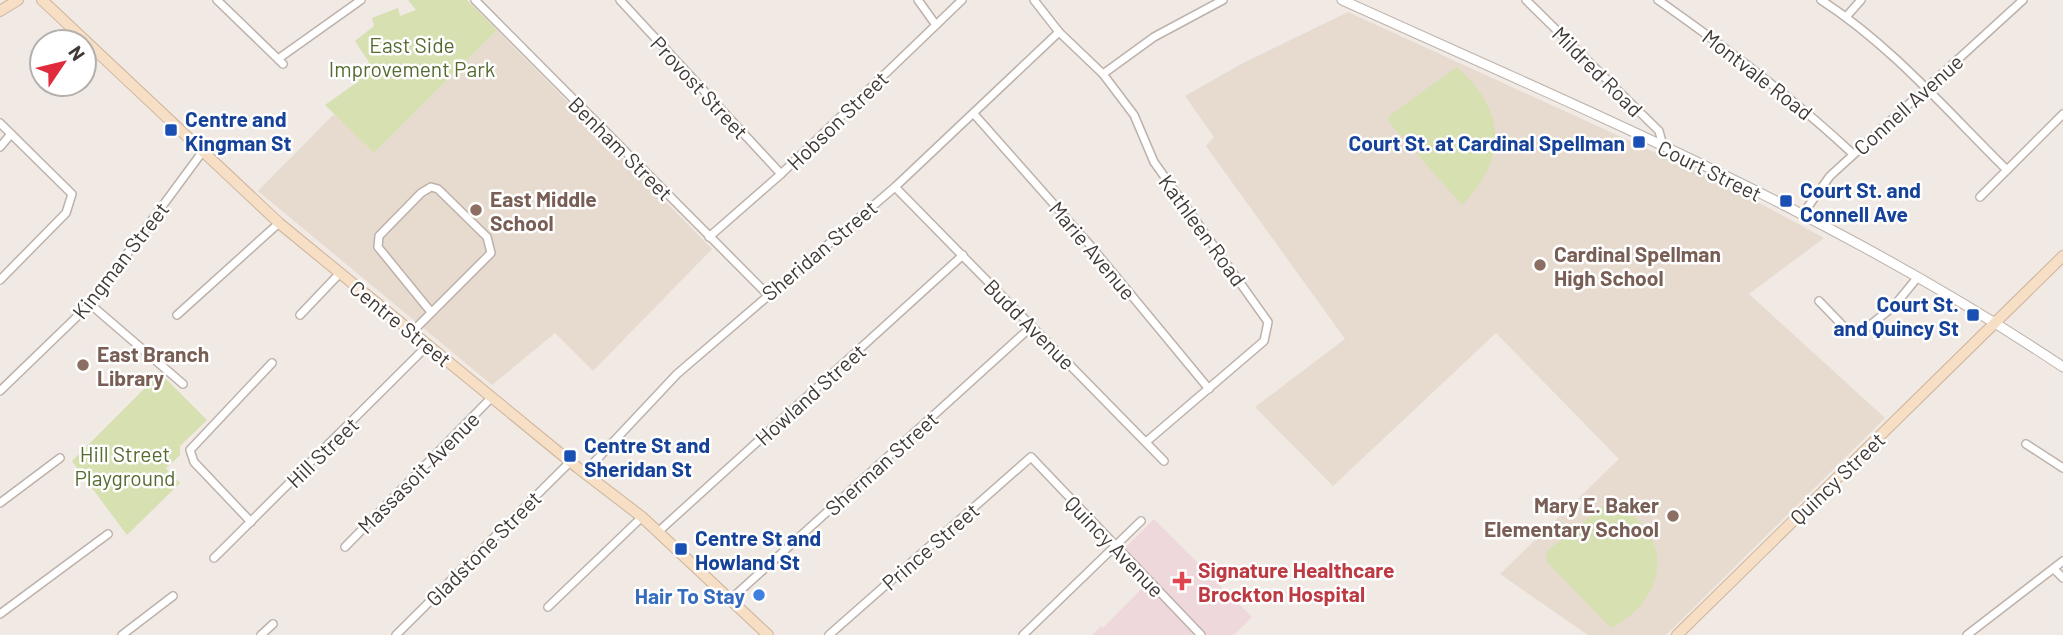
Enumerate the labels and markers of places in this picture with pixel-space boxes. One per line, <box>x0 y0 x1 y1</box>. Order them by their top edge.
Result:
place label: Centre and Kingman St <box>185 106 291 155</box>
marker: Centre and Kingman St <box>163 122 179 138</box>
place label: Court St. at Cardinal Spellman <box>1348 130 1625 155</box>
marker: Court St. at Cardinal Spellman <box>1631 134 1647 150</box>
place label: Court St. and Connell Ave <box>1800 177 1921 226</box>
place label: East Middle School <box>490 186 597 235</box>
marker: Court St. and Connell Ave <box>1778 193 1794 209</box>
marker: East Middle School <box>468 202 484 218</box>
place label: Cardinal Spellman High School <box>1554 241 1721 290</box>
marker: Cardinal Spellman High School <box>1532 257 1548 273</box>
place label: Court St. and Quincy St <box>1833 291 1959 340</box>
marker: Court St. and Quincy St <box>1965 307 1981 323</box>
place label: East Branch Library <box>97 341 209 390</box>
marker: East Branch Library <box>75 357 91 373</box>
place label: Centre St and Sheridan St <box>584 432 710 481</box>
marker: Centre St and Sheridan St <box>562 448 578 464</box>
place label: Mary E. Baker Elementary School <box>1484 492 1659 541</box>
marker: Mary E. Baker Elementary School <box>1665 508 1681 524</box>
place label: Centre St and Howland St <box>695 525 821 574</box>
marker: Centre St and Howland St <box>673 541 689 557</box>
place label: Signature Healthcare Brockton Hospital <box>1198 557 1395 606</box>
marker: Signature Healthcare Brockton Hospital <box>1172 571 1192 591</box>
place label: Hair To Stay <box>635 583 745 608</box>
marker: Hair To Stay <box>751 587 767 603</box>

